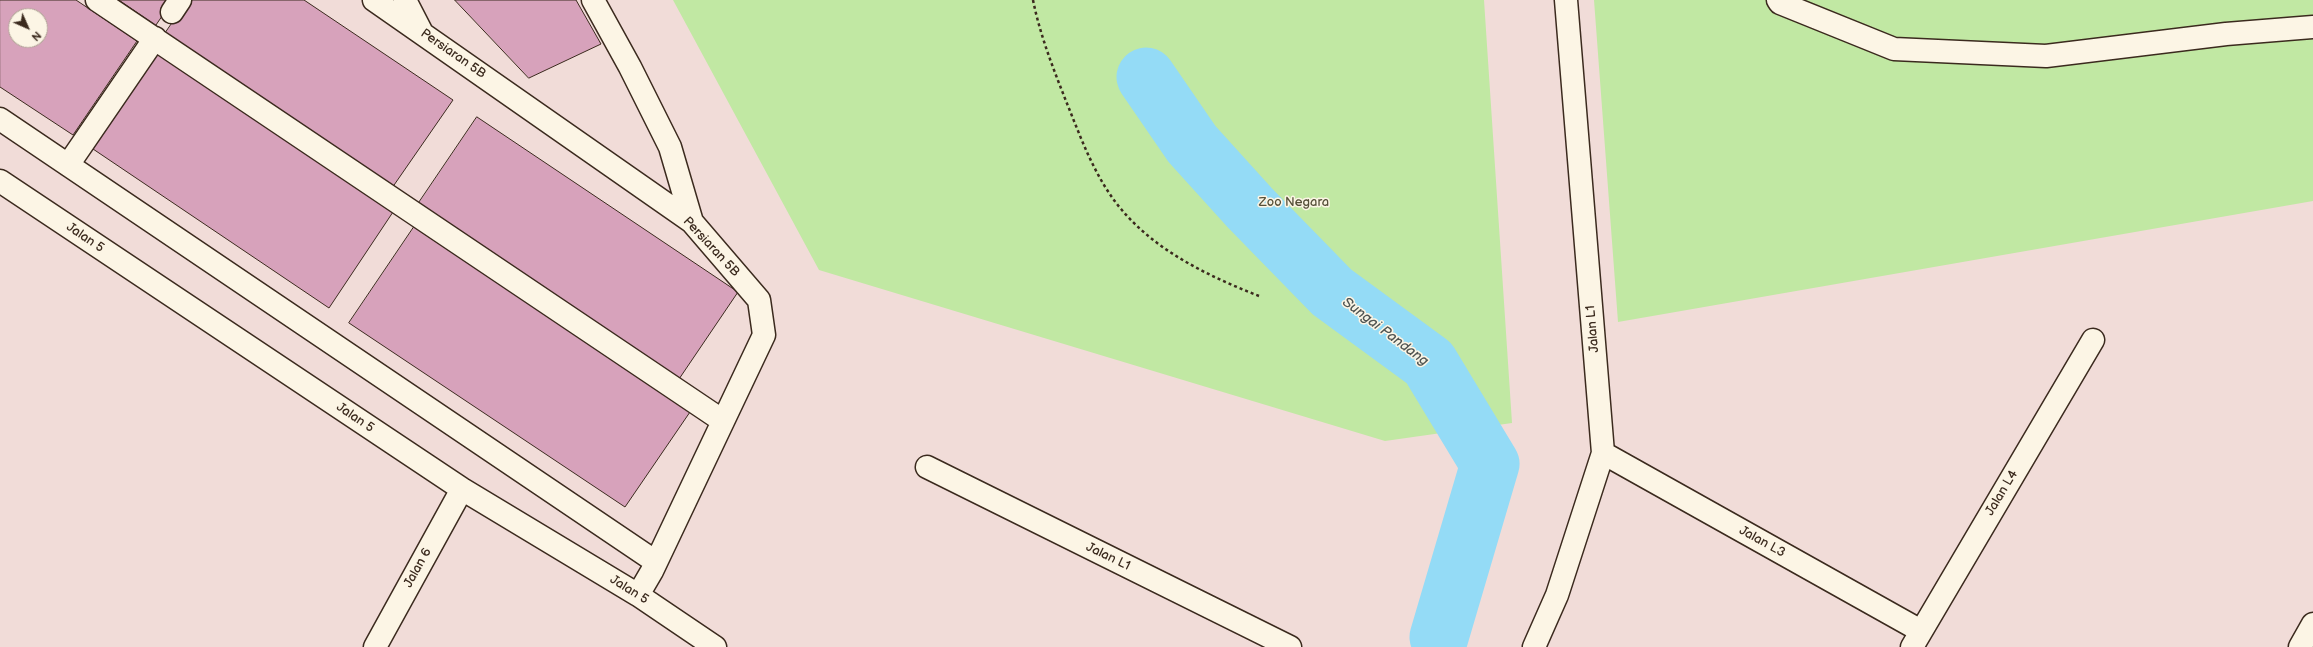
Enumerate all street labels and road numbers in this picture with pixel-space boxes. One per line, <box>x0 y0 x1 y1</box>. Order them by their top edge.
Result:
street label: Persiaran 5B <box>417 26 489 82</box>
street label: Persiaran 5B <box>679 214 743 280</box>
street label: Jalan 5 <box>63 220 107 256</box>
street label: Jalan L1 <box>1583 305 1603 353</box>
street label: Jalan 5 <box>333 400 377 436</box>
street label: Jalan L4 <box>1982 467 2022 519</box>
street label: Jalan L3 <box>1736 523 1788 561</box>
street label: Jalan L1 <box>1083 540 1133 574</box>
street label: Jalan 6 <box>401 545 435 591</box>
street label: Jalan 5 <box>607 572 651 608</box>

